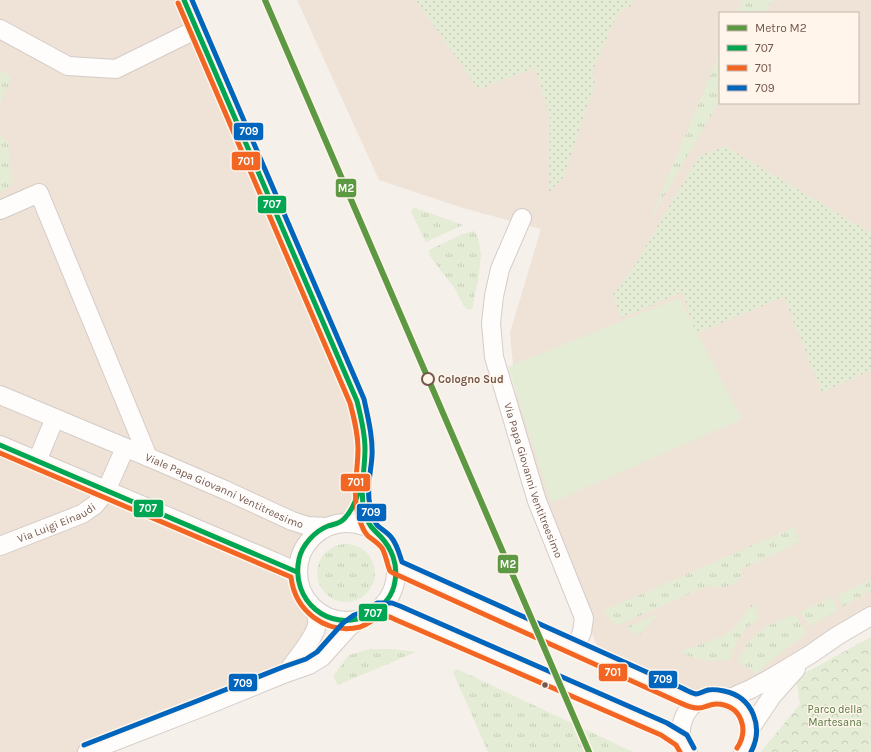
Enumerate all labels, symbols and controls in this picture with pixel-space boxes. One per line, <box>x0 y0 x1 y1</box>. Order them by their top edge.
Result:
legend <box>719 12 859 104</box>
text: Metro M2 <box>755 21 807 35</box>
text: 707 <box>755 41 774 55</box>
text: 701 <box>755 61 772 75</box>
text: 709 <box>755 81 775 95</box>
line badge: 709 <box>233 122 264 141</box>
text: 709 <box>239 125 259 138</box>
line badge: 701 <box>231 151 261 171</box>
text: 701 <box>238 155 254 168</box>
line badge: M2 <box>335 178 357 198</box>
text: M2 <box>338 182 354 195</box>
line badge: 707 <box>257 195 287 214</box>
text: 707 <box>263 198 281 211</box>
marker: Cologno Sud <box>421 372 435 386</box>
place label: Cologno Sud <box>438 373 504 386</box>
street label: Via Papa Giovanni Ventitreesimo <box>502 401 566 560</box>
street label: Viale Papa Giovanni Ventitreesimo <box>143 450 305 531</box>
line badge: 701 <box>340 473 371 492</box>
text: 701 <box>348 476 364 489</box>
line badge: 707 <box>133 499 164 518</box>
street label: Via Luigi Einaudi <box>15 500 98 545</box>
text: 707 <box>139 502 157 515</box>
line badge: 709 <box>356 503 387 522</box>
text: 709 <box>361 506 381 519</box>
line badge: M2 <box>497 554 519 574</box>
text: M2 <box>500 558 516 571</box>
line badge: 707 <box>358 603 388 622</box>
text: 707 <box>364 607 382 620</box>
line badge: 701 <box>598 663 628 682</box>
text: 701 <box>605 666 621 679</box>
line badge: 709 <box>648 670 678 689</box>
line badge: 709 <box>228 673 258 692</box>
text: 709 <box>653 673 673 686</box>
text: 709 <box>233 677 253 690</box>
unlabelled marker <box>540 680 550 690</box>
park label: Parco della Martesana <box>808 703 862 729</box>

